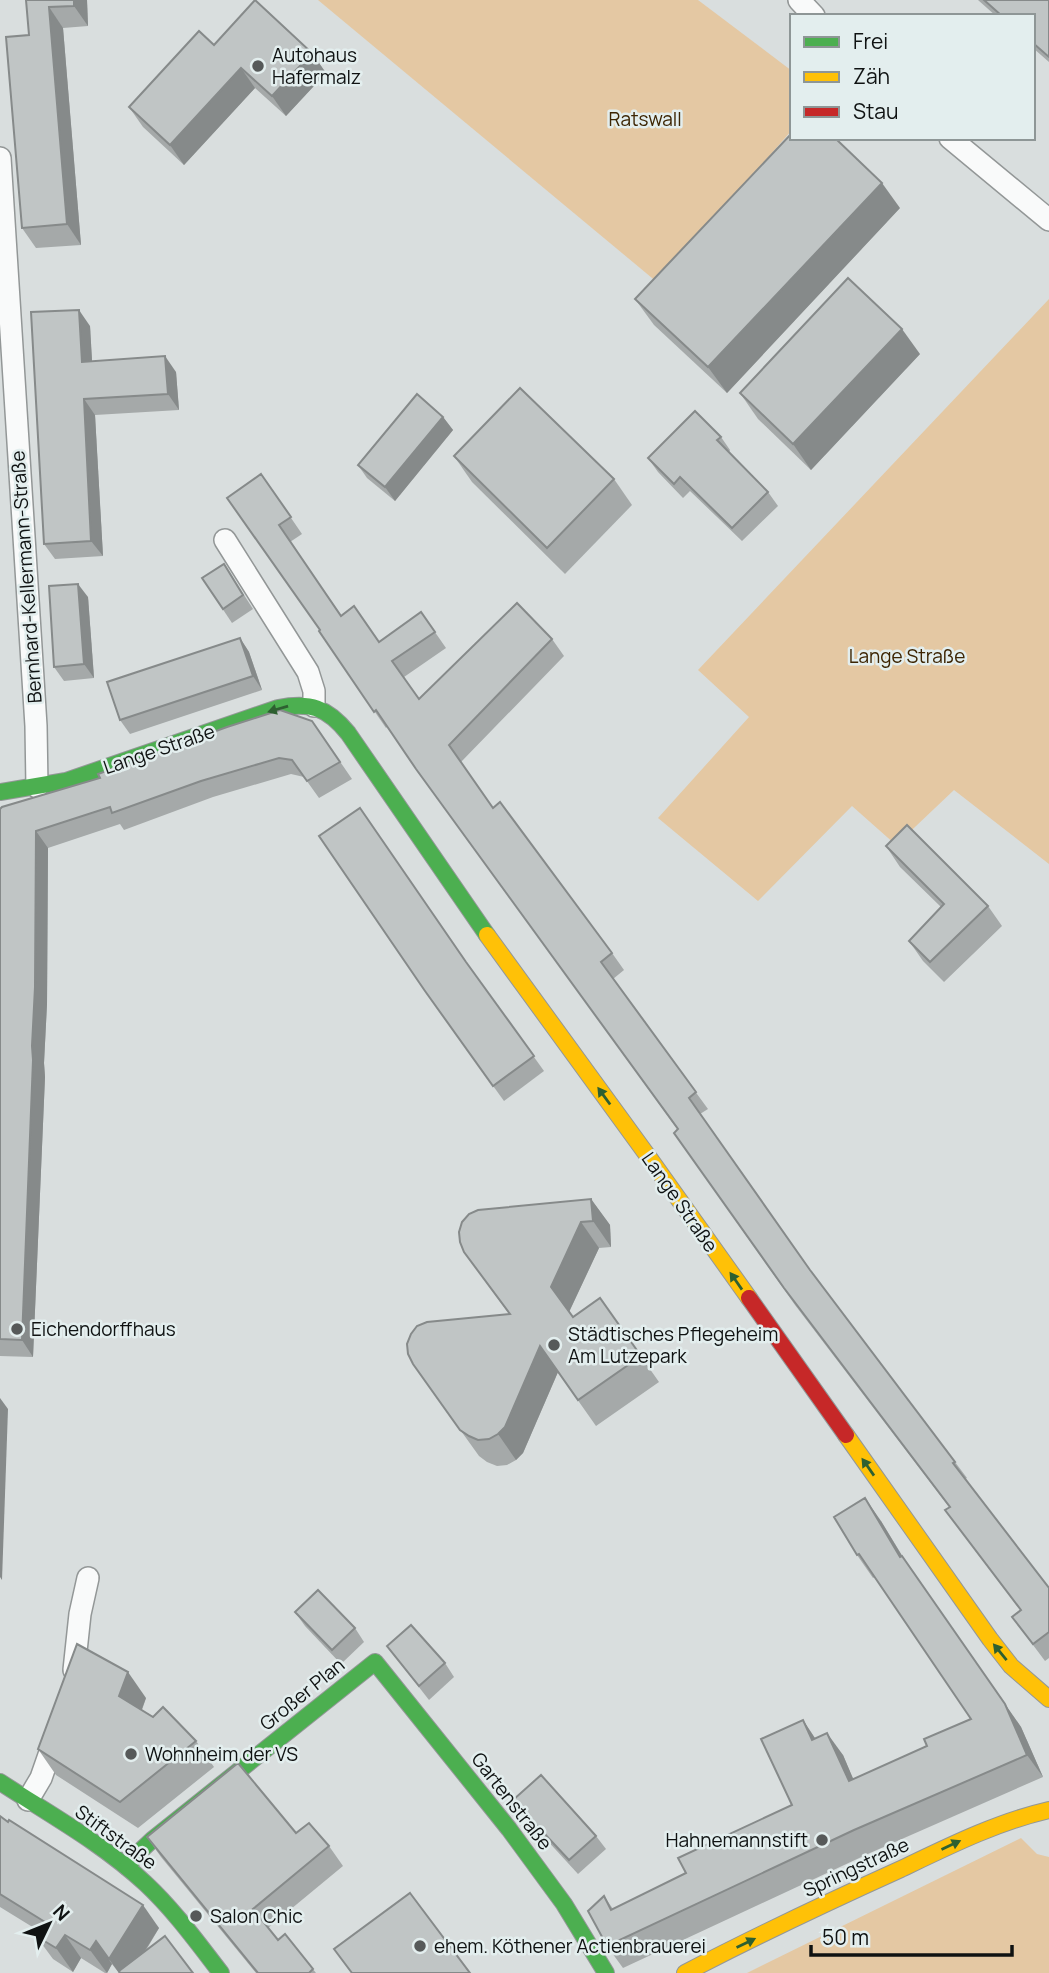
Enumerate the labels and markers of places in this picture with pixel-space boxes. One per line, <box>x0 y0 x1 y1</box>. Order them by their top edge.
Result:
place label: Autohaus Hafermalz <box>272 42 361 90</box>
marker: Autohaus Hafermalz <box>250 58 266 74</box>
place label: Eichendorffhaus <box>31 1316 176 1342</box>
marker: Eichendorffhaus <box>9 1321 25 1337</box>
place label: Städtisches Pflegeheim Am Lutzepark <box>568 1321 778 1369</box>
marker: Städtisches Pflegeheim Am Lutzepark <box>546 1337 562 1353</box>
place label: Wohnheim der VS <box>145 1741 298 1767</box>
marker: Wohnheim der VS <box>123 1746 139 1762</box>
place label: Hahnemannstift <box>666 1827 808 1853</box>
marker: Hahnemannstift <box>814 1832 830 1848</box>
place label: Salon Chic <box>210 1903 303 1929</box>
marker: Salon Chic <box>188 1908 204 1924</box>
place label: ehem. Köthener Actienbrauerei <box>434 1933 706 1959</box>
marker: ehem. Köthener Actienbrauerei <box>412 1938 428 1954</box>

